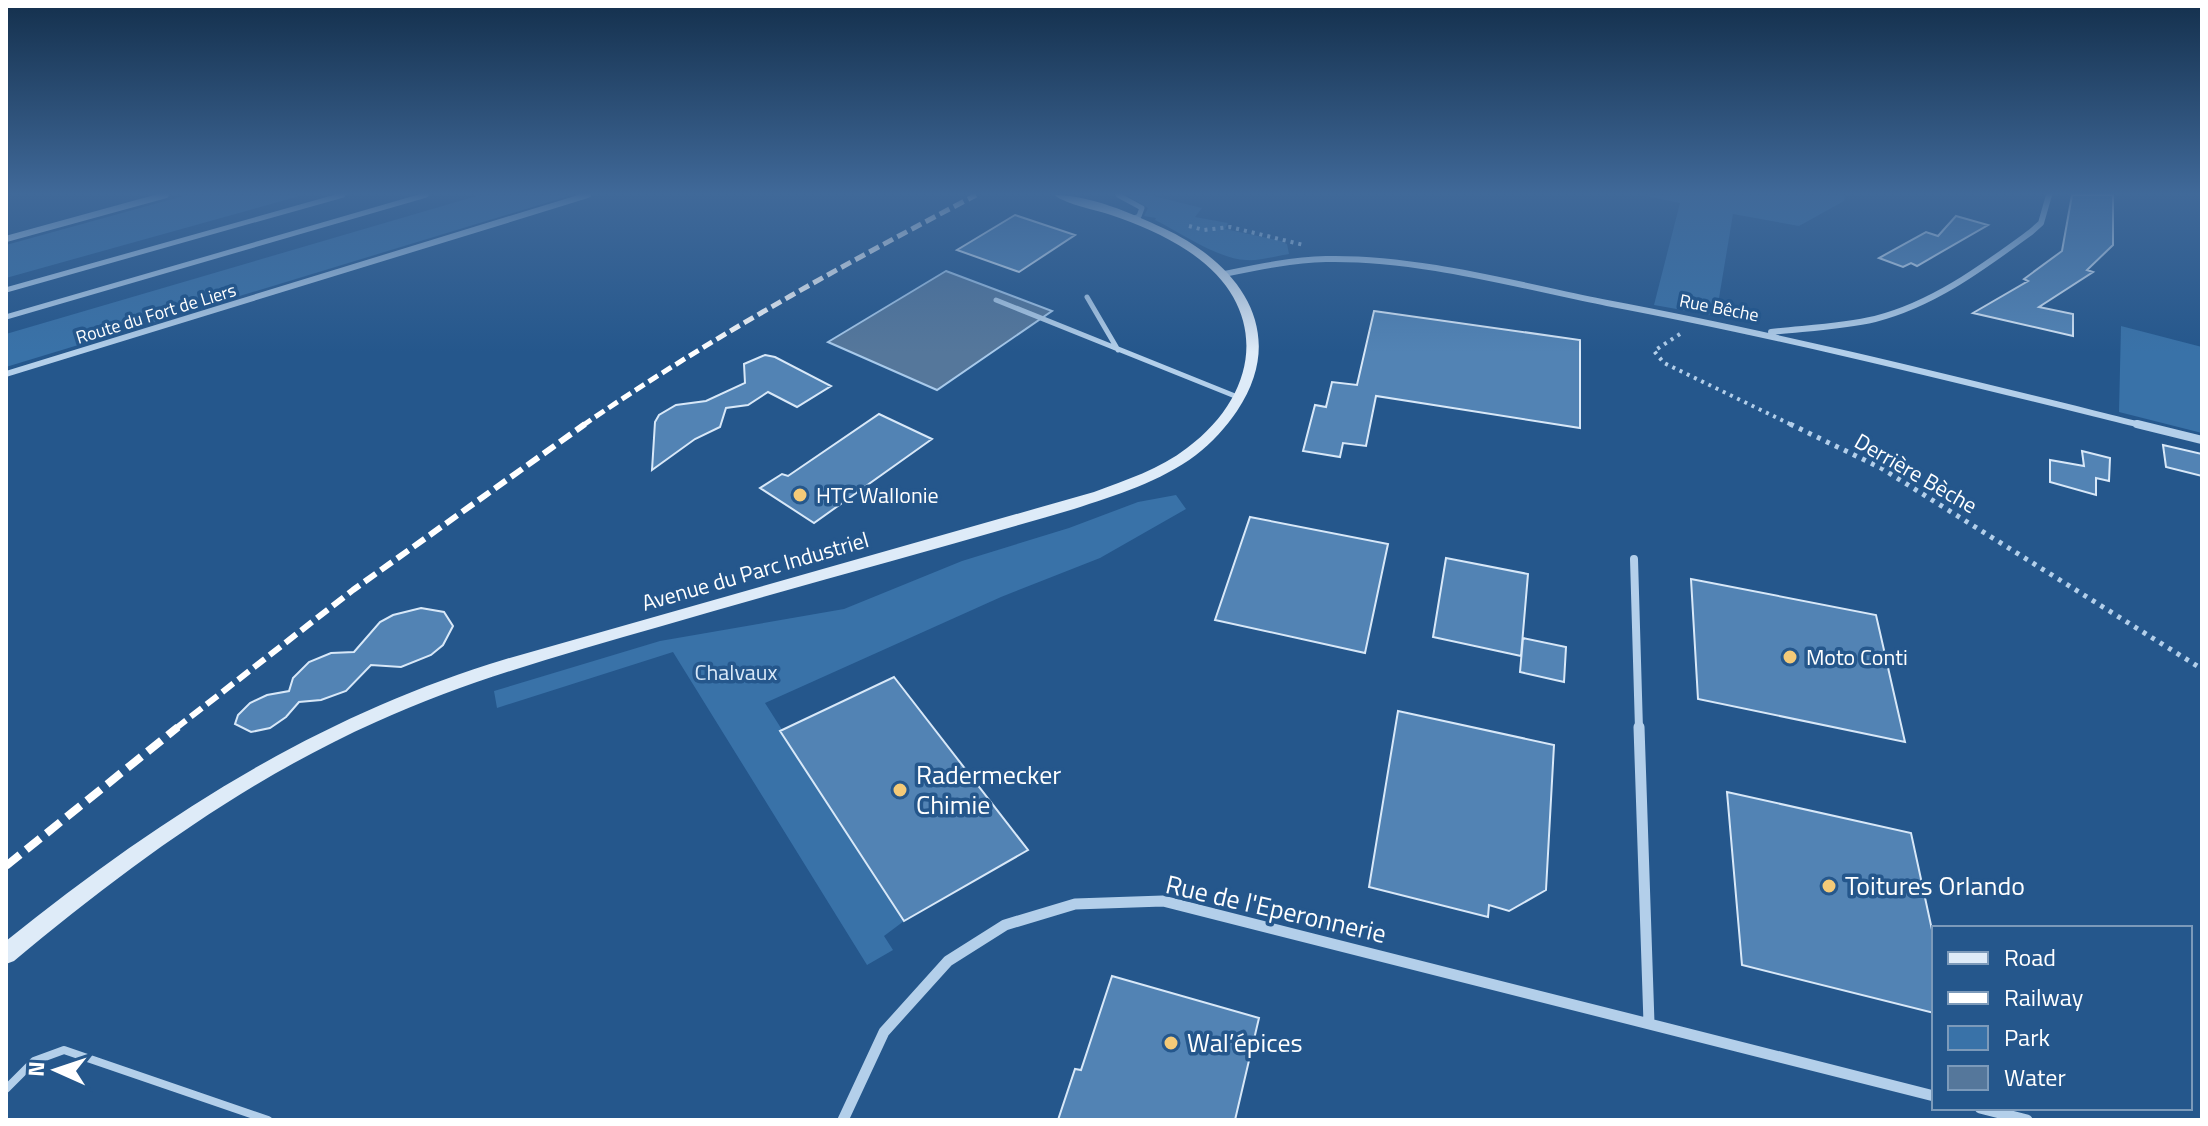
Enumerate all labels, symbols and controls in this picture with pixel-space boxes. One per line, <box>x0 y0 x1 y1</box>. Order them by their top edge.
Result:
street label: Route du Fort de Liers <box>72 276 239 351</box>
street label: Rue Bêche <box>1677 287 1761 328</box>
street label: Derrière Bèche <box>1848 424 1984 522</box>
place label: HTC Wallonie <box>816 478 939 512</box>
marker: HTC Wallonie <box>791 486 809 504</box>
street label: Avenue du Parc Industriel <box>637 522 873 620</box>
place label: Moto Conti <box>1806 640 1908 674</box>
marker: Moto Conti <box>1781 648 1799 666</box>
park label: Chalvaux <box>695 655 778 689</box>
place label: Radermecker Chimie <box>916 755 1061 824</box>
marker: Radermecker Chimie <box>891 781 909 799</box>
street label: Rue de l'Eperonnerie <box>1162 864 1390 953</box>
place label: Toitures Orlando <box>1845 866 2025 905</box>
marker: Toitures Orlando <box>1820 877 1838 895</box>
legend <box>1932 926 2192 1110</box>
text: Road <box>2004 939 2056 975</box>
text: Railway <box>2004 979 2084 1015</box>
text: Park <box>2004 1019 2050 1055</box>
place label: Wal’épices <box>1187 1023 1303 1062</box>
north arrow <box>16 1030 96 1110</box>
marker: Wal’épices <box>1162 1034 1180 1052</box>
text: Water <box>2004 1059 2066 1095</box>
text: N <box>19 1060 53 1077</box>

